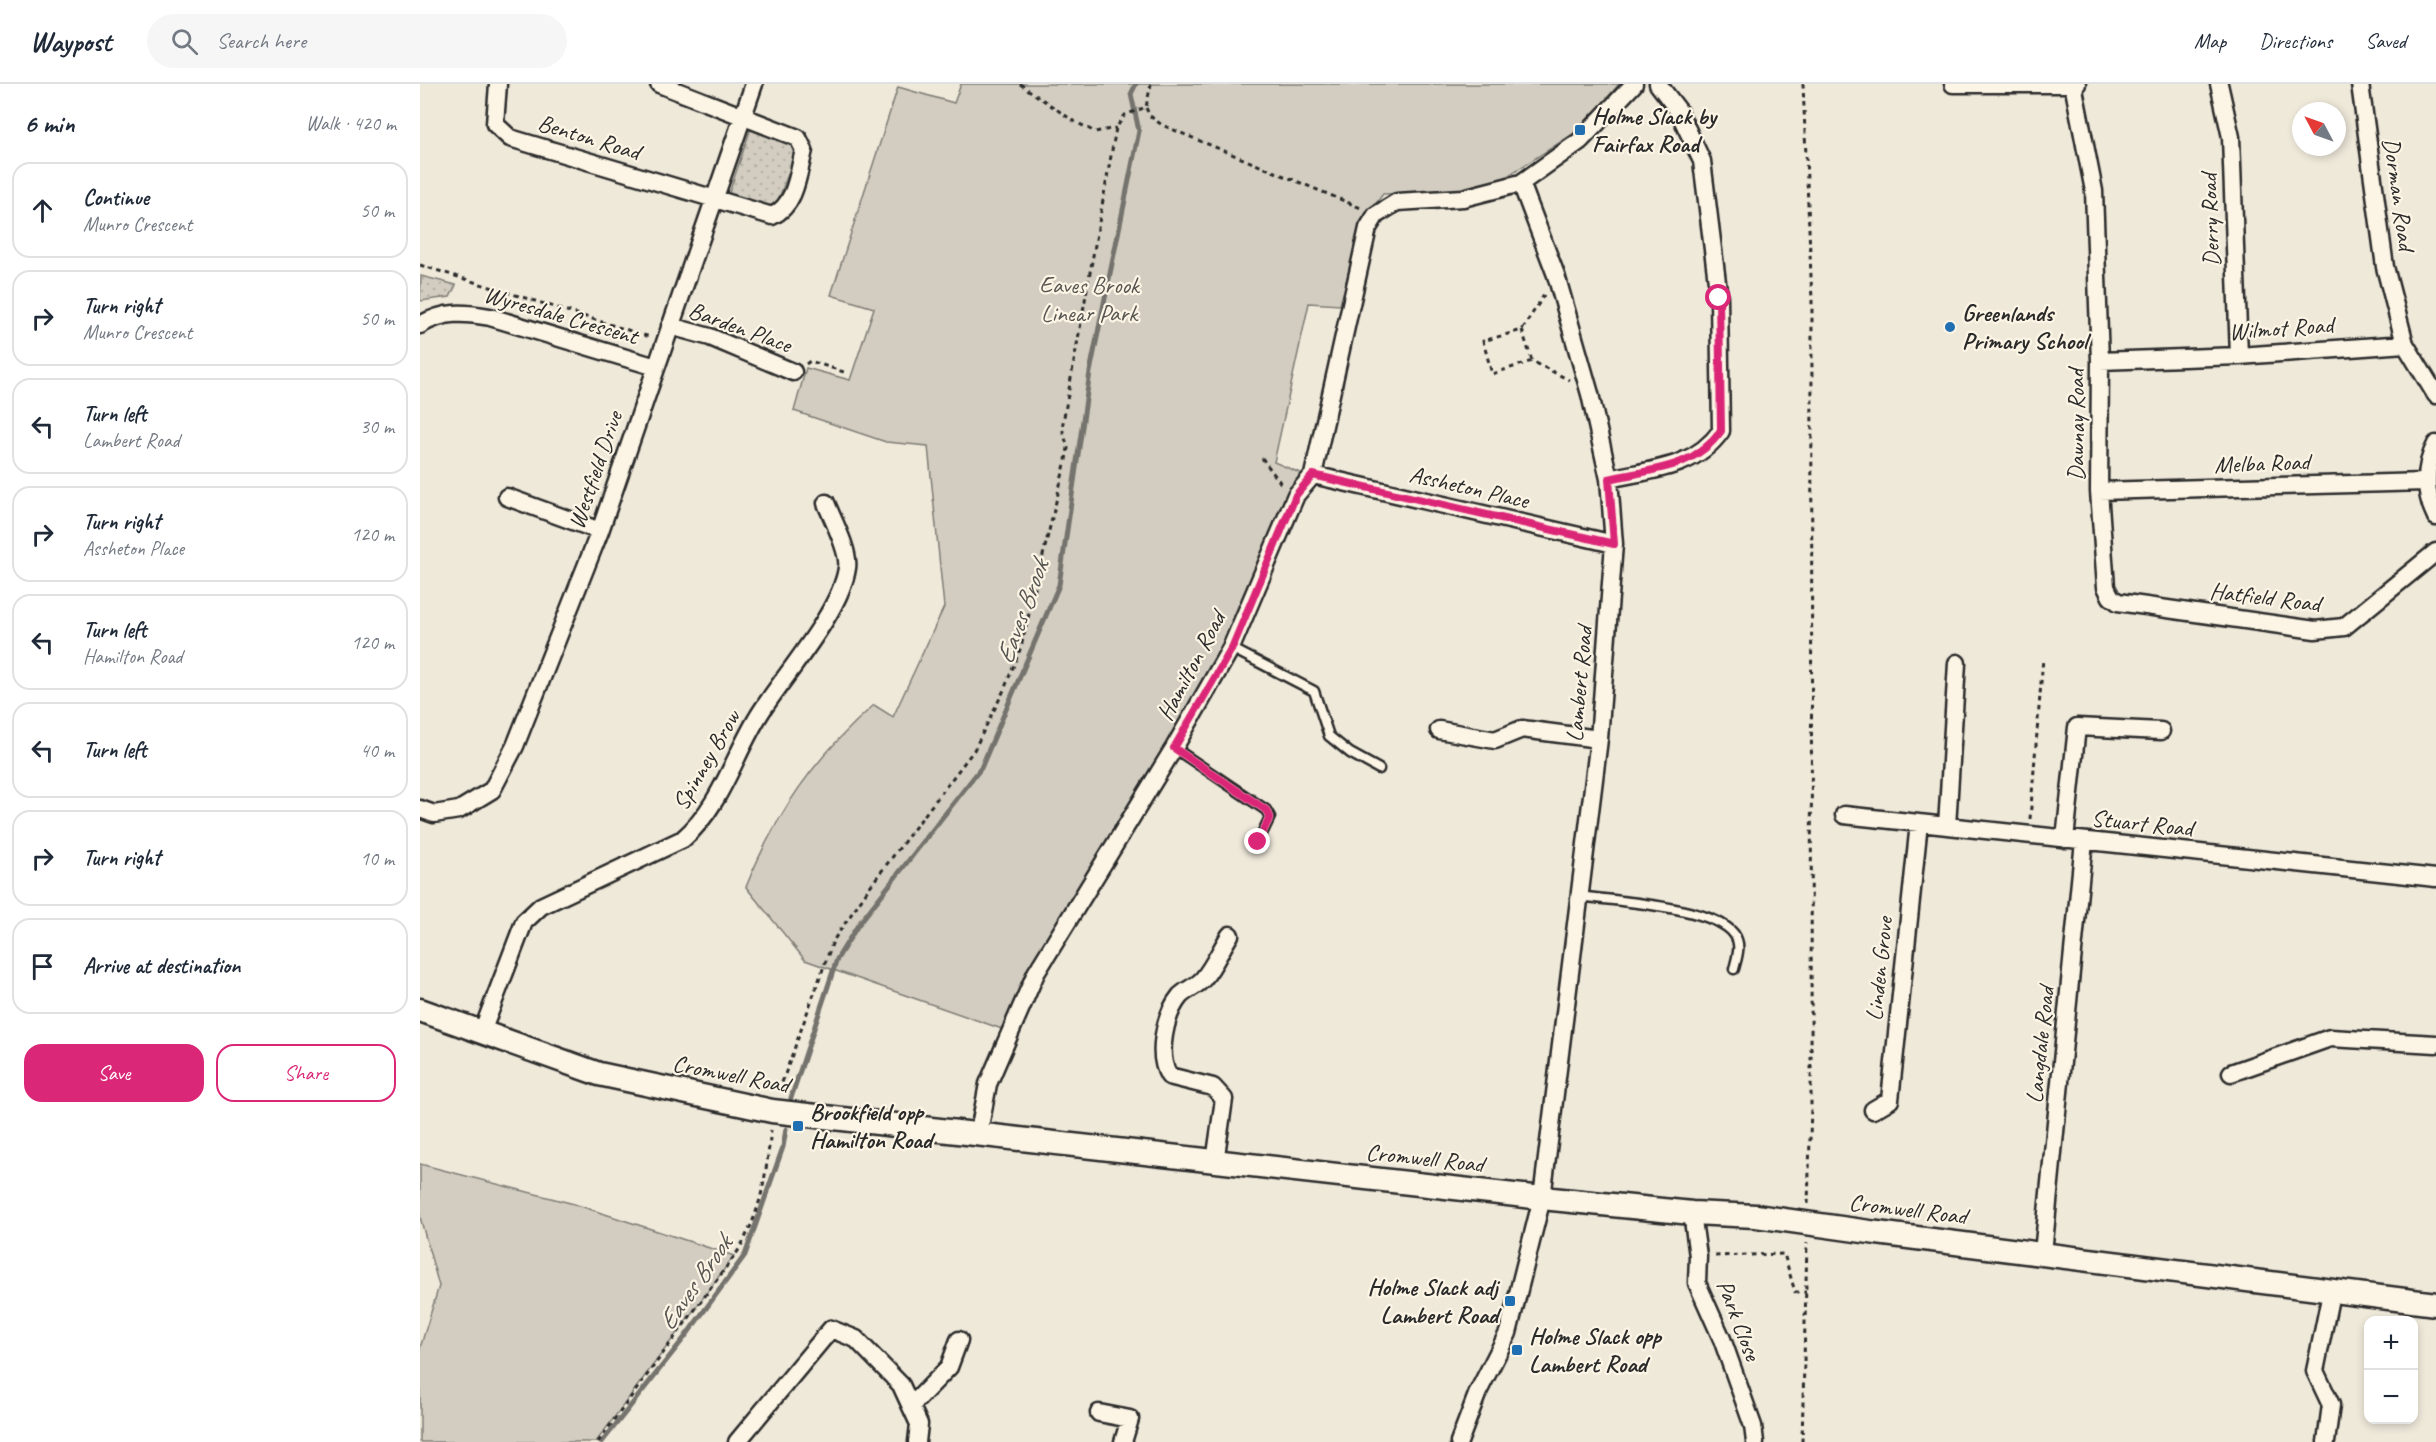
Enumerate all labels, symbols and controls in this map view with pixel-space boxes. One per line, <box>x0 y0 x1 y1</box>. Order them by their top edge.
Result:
search box <box>147 14 567 68</box>
text: Waypost <box>30 24 111 59</box>
icon: search <box>168 25 201 58</box>
text: Search here <box>216 27 306 55</box>
text: Map <box>2194 28 2226 54</box>
text: Directions <box>2259 28 2332 54</box>
text: Saved <box>2365 28 2406 54</box>
place label: Holme Slack by Fairfax Road <box>1592 101 1719 159</box>
north arrow <box>2292 102 2346 156</box>
text: 6 min <box>24 107 74 140</box>
street label: Benton Road <box>534 107 647 168</box>
text: Walk · 420 m <box>306 111 396 136</box>
marker: Holme Slack by Fairfax Road <box>1573 123 1587 137</box>
street label: Dorman Road <box>2376 136 2422 256</box>
street label: Derry Road <box>2193 170 2227 267</box>
text: Continue <box>83 184 149 212</box>
icon: ahead <box>26 194 59 227</box>
text: 50 m <box>360 198 394 223</box>
text: Munro Crescent <box>83 212 192 237</box>
park label: Eaves Brook Linear Park <box>1039 270 1141 328</box>
street label: Wyresdale Crescent <box>481 279 643 352</box>
route start <box>1705 284 1731 310</box>
text: Turn right <box>83 292 160 320</box>
street label: Barden Place <box>685 295 797 360</box>
place label: Greenlands Primary School <box>1962 298 2092 356</box>
icon: right <box>26 302 59 335</box>
text: 50 m <box>360 306 394 331</box>
street label: Wilmot Road <box>2228 309 2338 347</box>
text: Munro Crescent <box>83 320 192 345</box>
marker: Greenlands Primary School <box>1943 320 1957 334</box>
street label: Dawnay Road <box>2061 365 2091 481</box>
text: Turn left <box>83 400 147 428</box>
street label: Westfield Drive <box>561 405 630 533</box>
icon: left <box>26 410 59 443</box>
text: 30 m <box>360 414 394 439</box>
text: Lambert Road <box>83 428 180 453</box>
street label: Melba Road <box>2214 446 2314 480</box>
street label: Assheton Place <box>1407 459 1534 516</box>
text: Turn right <box>83 508 160 536</box>
icon: right <box>26 518 59 551</box>
text: 120 m <box>351 522 394 547</box>
text: Assheton Place <box>83 536 184 561</box>
water label: Eaves Brook <box>988 552 1057 668</box>
street label: Hatfield Road <box>2208 575 2325 619</box>
street label: Hamilton Road <box>1150 603 1234 726</box>
text: Turn left <box>83 616 147 644</box>
street label: Lambert Road <box>1559 621 1599 743</box>
icon: left <box>26 626 59 659</box>
text: 120 m <box>351 630 394 655</box>
text: Hamilton Road <box>83 644 182 669</box>
street label: Spinney Brow <box>665 703 747 815</box>
icon: left <box>26 734 59 767</box>
text: Turn left <box>83 736 147 764</box>
text: 40 m <box>360 738 394 763</box>
street label: Stuart Road <box>2090 803 2198 844</box>
route end <box>1244 828 1270 854</box>
icon: right <box>26 842 59 875</box>
text: Turn right <box>83 844 160 872</box>
text: 10 m <box>360 846 394 871</box>
street label: Linden Grove <box>1859 913 1900 1022</box>
icon: arrive <box>26 950 59 983</box>
text: Arrive at destination <box>83 952 240 980</box>
street label: Langdale Road <box>2019 982 2061 1105</box>
button: Save <box>24 1044 204 1102</box>
button: Share <box>216 1044 396 1102</box>
street label: Cromwell Road <box>670 1048 795 1101</box>
place label: Brookfield opp Hamilton Road <box>810 1097 936 1155</box>
marker: Brookfield opp Hamilton Road <box>791 1119 805 1133</box>
street label: Cromwell Road <box>1365 1137 1489 1179</box>
street label: Cromwell Road <box>1847 1187 1972 1232</box>
water label: Eaves Brook <box>651 1226 742 1337</box>
place label: Holme Slack adj Lambert Road <box>1368 1272 1502 1330</box>
street label: Park Close <box>1710 1275 1769 1367</box>
marker: Holme Slack adj Lambert Road <box>1503 1294 1517 1308</box>
map controls <box>2364 1316 2418 1424</box>
button: + <box>2364 1316 2418 1370</box>
place label: Holme Slack opp Lambert Road <box>1529 1321 1663 1379</box>
marker: Holme Slack opp Lambert Road <box>1510 1343 1524 1357</box>
button: − <box>2364 1370 2418 1424</box>

